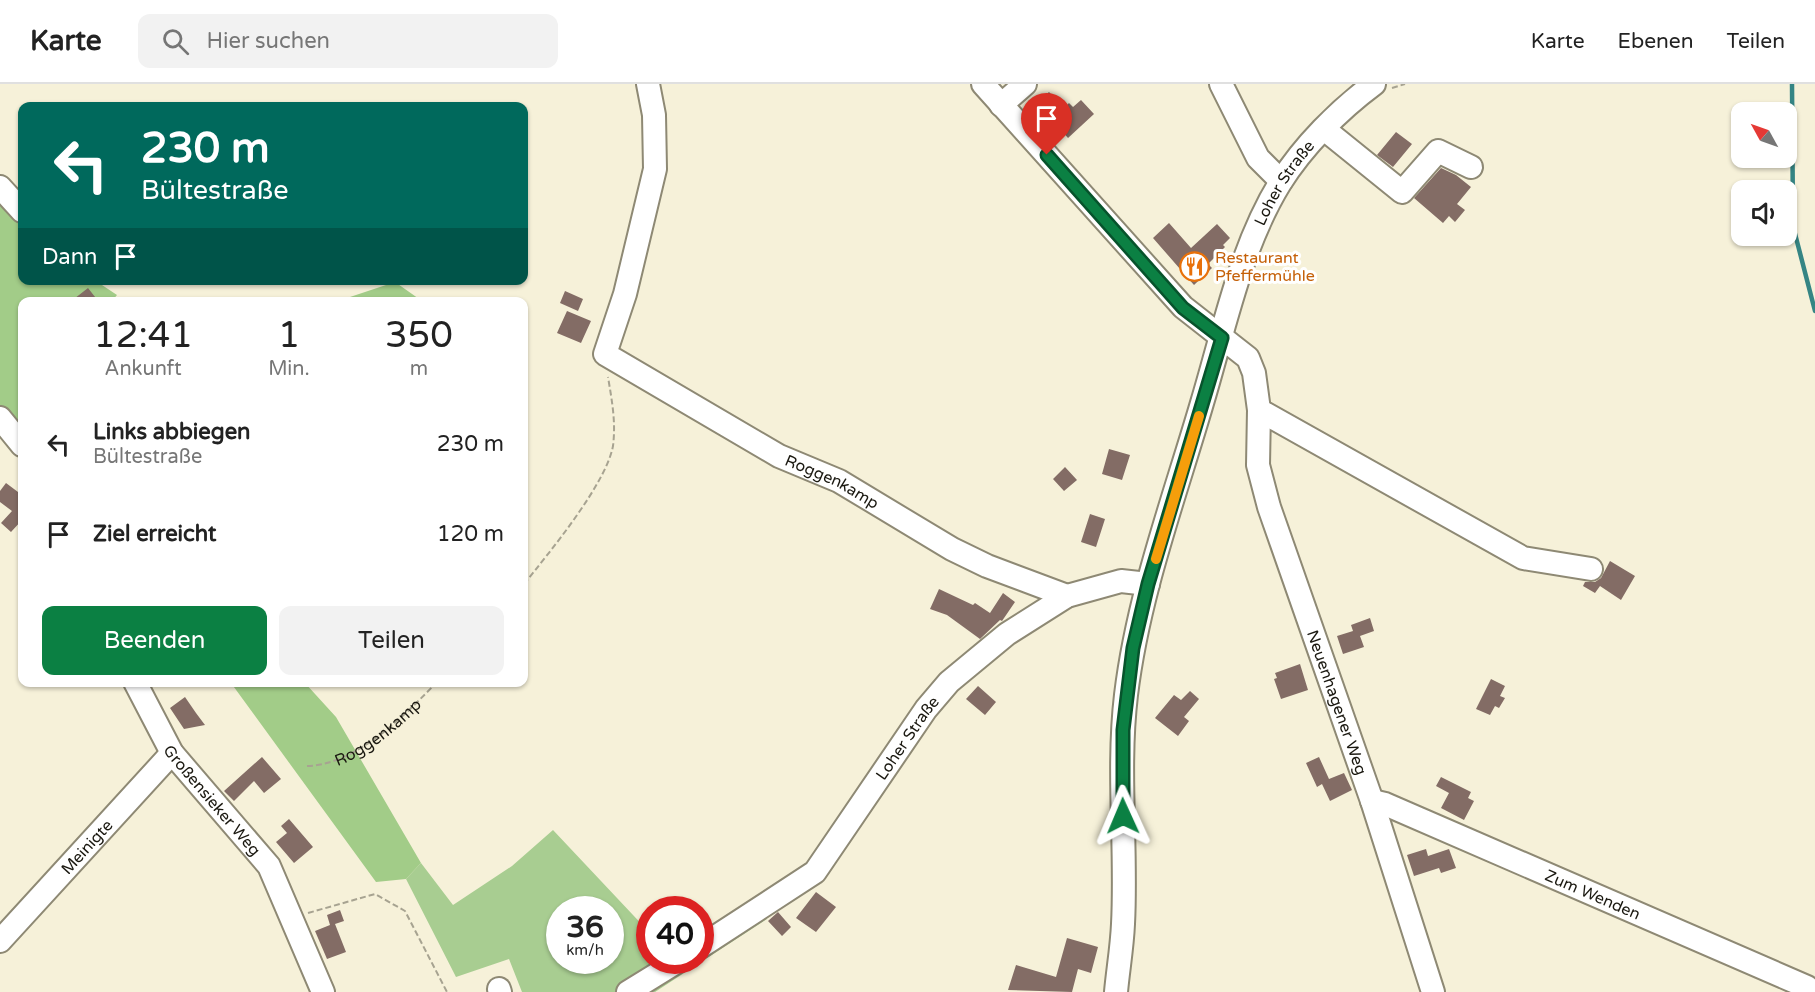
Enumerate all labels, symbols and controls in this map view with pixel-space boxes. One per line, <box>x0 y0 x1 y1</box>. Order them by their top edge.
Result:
search box <box>138 14 558 68</box>
text: Karte <box>30 24 102 58</box>
icon: search <box>159 25 192 58</box>
text: Hier suchen <box>207 28 330 54</box>
text: Karte <box>1531 29 1585 54</box>
text: Ebenen <box>1618 29 1694 54</box>
text: Teilen <box>1727 29 1785 54</box>
pin <box>1021 93 1072 155</box>
icon: arrive <box>1030 102 1063 135</box>
north arrow <box>1731 102 1797 168</box>
map controls <box>1731 102 1797 246</box>
text: 230 m <box>141 123 270 174</box>
icon: left <box>42 126 120 204</box>
street label: Loher Straße <box>1250 136 1319 229</box>
text: Bültestraße <box>141 174 288 207</box>
button: sound <box>1731 180 1797 246</box>
icon: arrive <box>109 240 142 273</box>
text: Dann <box>42 244 97 270</box>
place label: Restaurant Pfeffermühle <box>1215 248 1315 286</box>
restaurant icon: Restaurant Pfeffermühle <box>1178 250 1210 282</box>
text: 12:41 <box>93 314 193 357</box>
text: 1 <box>278 314 300 357</box>
text: 350 <box>385 314 453 357</box>
text: Ankunft <box>105 357 182 381</box>
text: Min. <box>268 357 310 381</box>
text: m <box>410 357 428 381</box>
text: Links abbiegen <box>93 419 251 445</box>
icon: left <box>42 428 75 461</box>
text: 230 m <box>437 431 504 457</box>
text: Bültestraße <box>93 445 202 469</box>
street label: Roggenkamp <box>782 451 882 514</box>
icon: arrive <box>42 518 75 551</box>
text: Ziel erreicht <box>93 521 216 547</box>
text: 120 m <box>437 521 504 547</box>
button: Beenden <box>42 606 267 675</box>
button: Teilen <box>279 606 504 675</box>
street label: Neuenhagener Weg <box>1302 628 1371 778</box>
street label: Loher Straße <box>872 692 944 784</box>
street label: Roggenkamp <box>332 695 426 771</box>
street label: Großensieker Weg <box>159 742 265 860</box>
position arrow <box>1091 784 1155 848</box>
street label: Meinigte <box>57 816 117 879</box>
street label: Zum Wenden <box>1542 866 1643 925</box>
speed limit sign: 40 <box>636 896 714 974</box>
text: 36 <box>566 909 604 946</box>
text: km/h <box>566 941 604 959</box>

